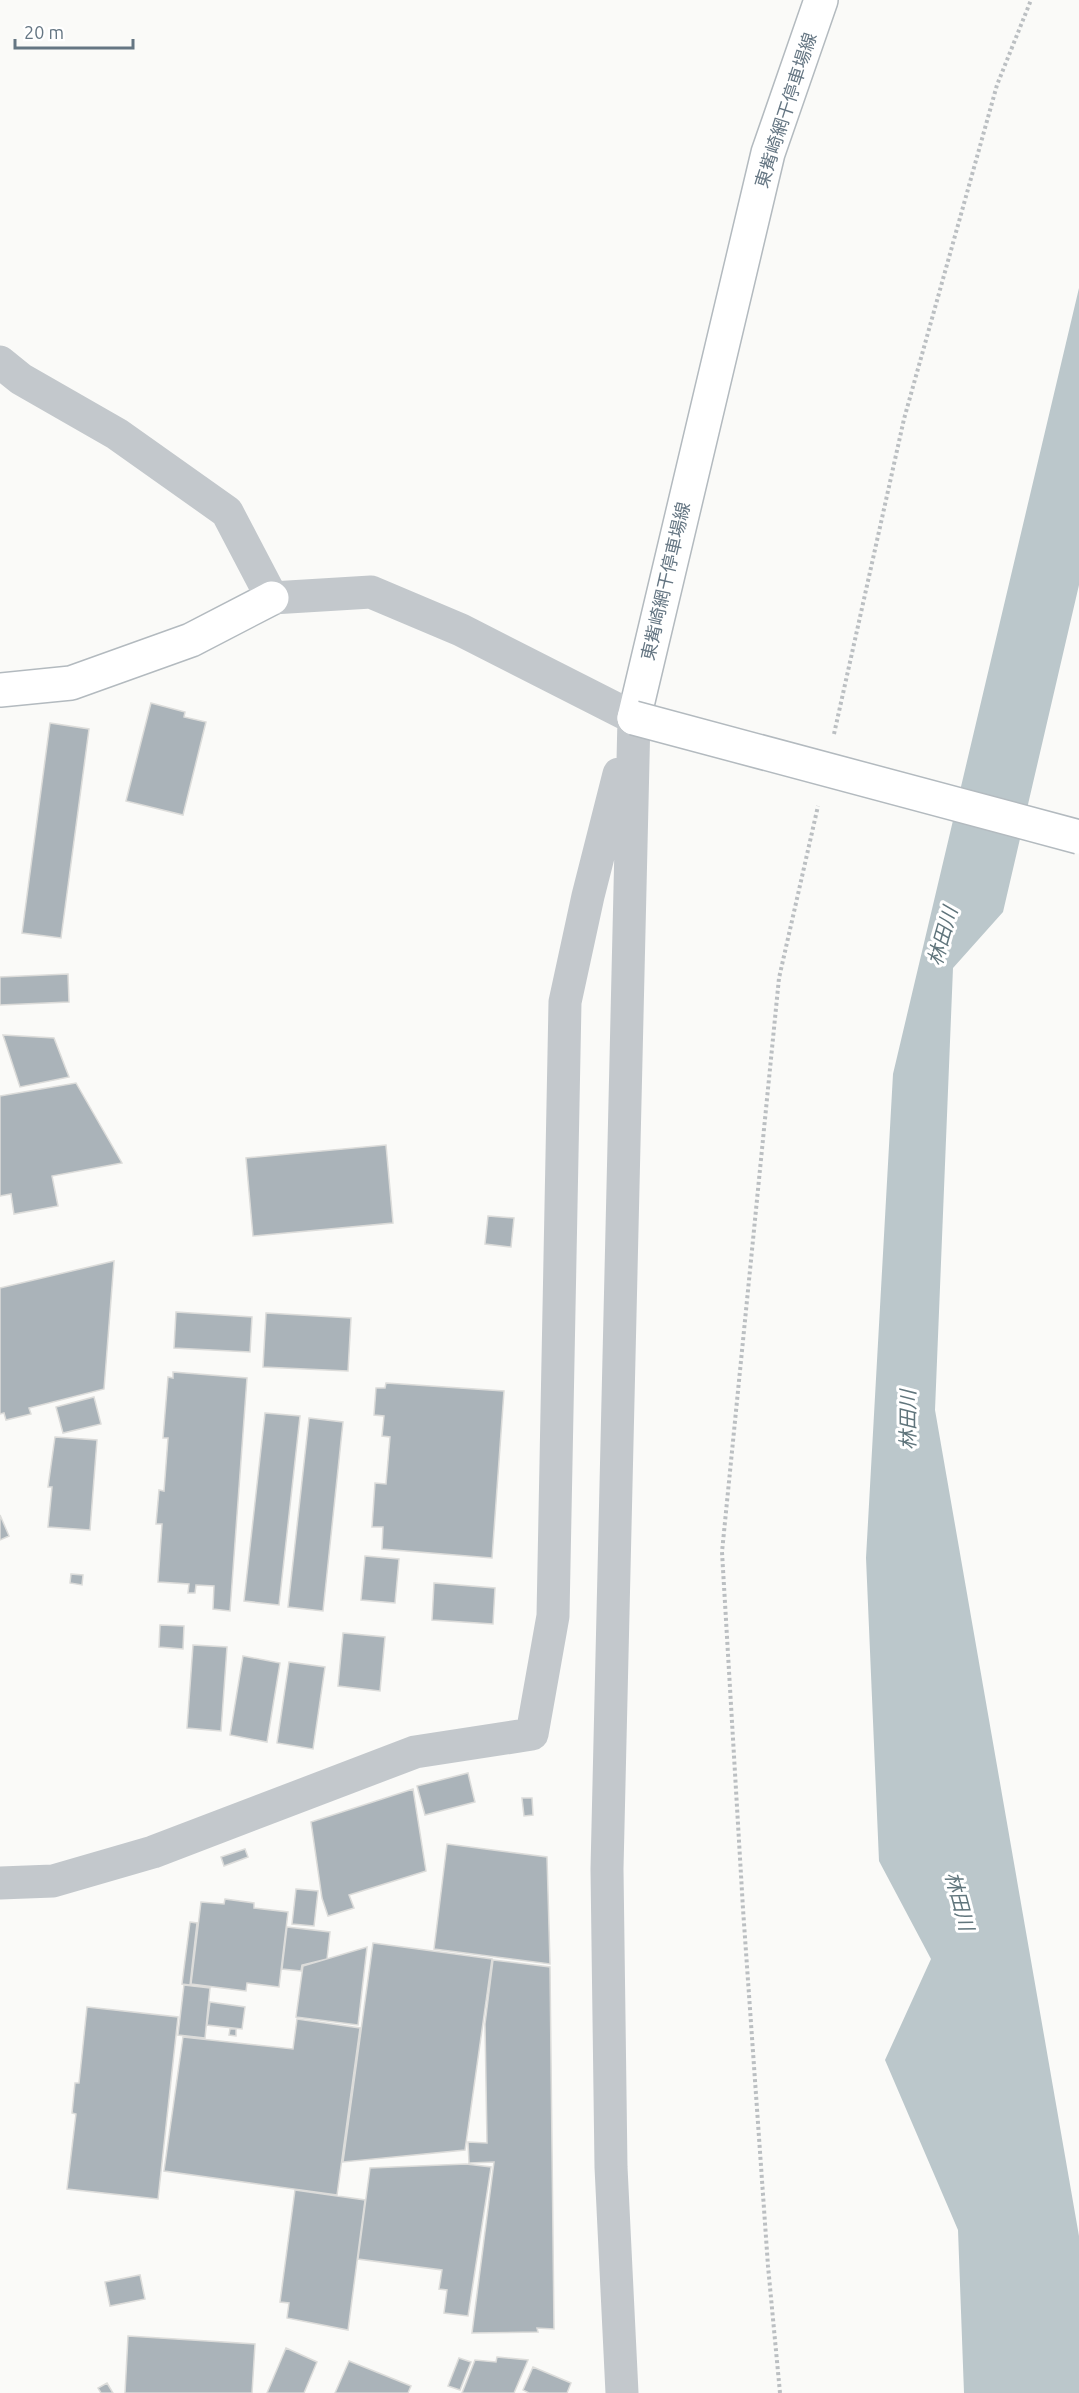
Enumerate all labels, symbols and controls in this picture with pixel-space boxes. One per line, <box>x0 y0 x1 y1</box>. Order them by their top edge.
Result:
scale bar <box>15 12 134 50</box>
text: 20 m <box>24 22 64 42</box>
street label: 東觜崎網干停車場線 <box>750 30 820 190</box>
street label: 東觜崎網干停車場線 <box>637 500 693 662</box>
water label: 林田川 <box>923 902 962 968</box>
water label: 林田川 <box>896 1388 919 1450</box>
water label: 林田川 <box>941 1869 979 1935</box>

